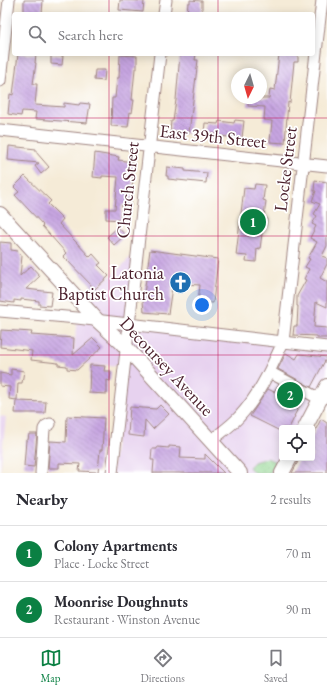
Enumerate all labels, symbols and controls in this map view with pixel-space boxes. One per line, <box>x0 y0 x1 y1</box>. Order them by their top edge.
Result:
search box <box>12 12 315 56</box>
icon: search <box>26 23 48 45</box>
text: Search here <box>58 25 123 44</box>
north arrow <box>231 68 267 104</box>
street label: East 39th Street <box>158 119 268 153</box>
street label: Locke Street <box>268 125 302 213</box>
street label: Church Street <box>110 140 144 240</box>
pin: 1 <box>240 207 266 237</box>
place label: Latonia Baptist Church <box>58 261 165 305</box>
church icon: Latonia Baptist Church <box>167 269 193 295</box>
your location <box>192 295 212 315</box>
street label: Decoursey Avenue <box>115 311 219 421</box>
pin: 2 <box>277 380 303 410</box>
map controls <box>279 425 315 461</box>
button: locate <box>279 425 315 461</box>
text: Nearby <box>16 488 68 510</box>
text: 2 results <box>270 491 311 508</box>
text: Colony Apartments <box>54 536 177 555</box>
text: 1 <box>26 545 32 562</box>
text: 70 m <box>286 545 311 562</box>
text: Place · Locke Street <box>54 555 149 572</box>
text: Moonrise Doughnuts <box>54 592 188 611</box>
text: 2 <box>26 601 32 618</box>
text: 90 m <box>286 601 311 618</box>
text: Restaurant · Winston Avenue <box>54 611 200 628</box>
tab: Map <box>40 647 62 685</box>
tab: Directions <box>141 647 185 685</box>
tab: Saved <box>264 647 287 685</box>

